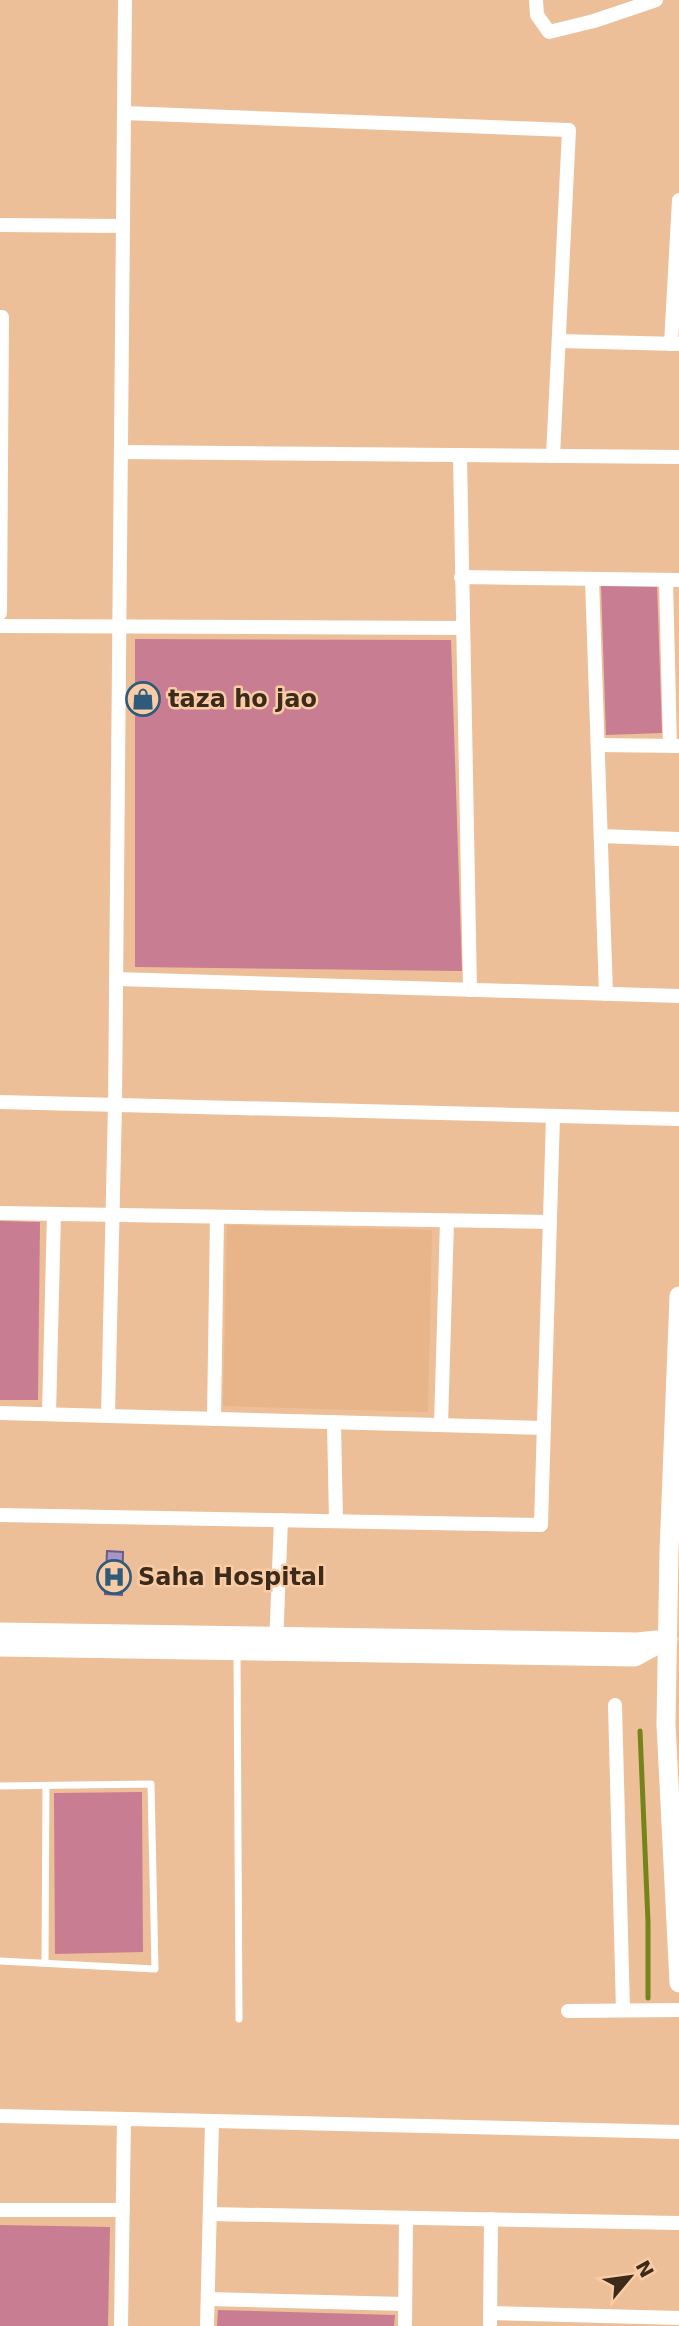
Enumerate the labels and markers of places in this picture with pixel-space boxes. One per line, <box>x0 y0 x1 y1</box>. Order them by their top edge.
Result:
shop icon: taza ho jao <box>124 680 162 718</box>
place label: taza ho jao <box>168 685 317 713</box>
hospital icon: Saha Hospital <box>95 1558 133 1596</box>
place label: Saha Hospital <box>138 1563 325 1591</box>

